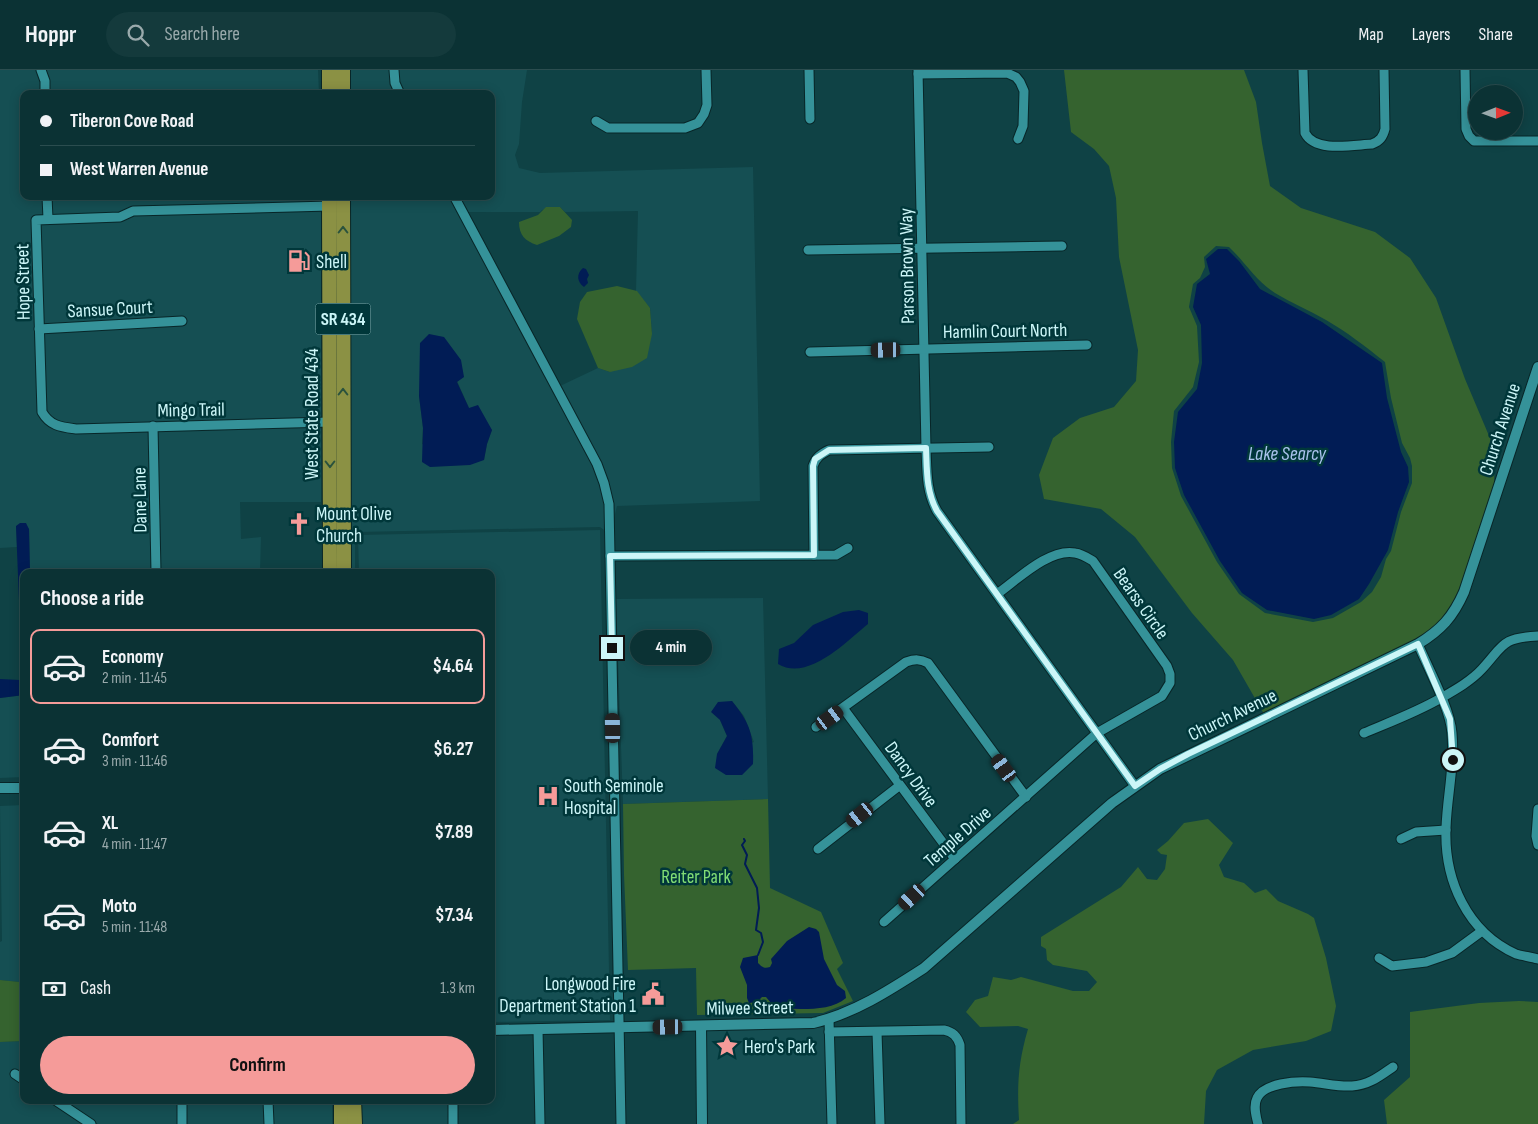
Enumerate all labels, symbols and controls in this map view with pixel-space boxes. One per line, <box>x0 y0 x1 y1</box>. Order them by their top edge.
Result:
search box <box>106 12 456 57</box>
text: Hoppr <box>25 20 76 49</box>
icon: search <box>124 21 152 49</box>
text: Search here <box>164 23 240 46</box>
text: Map <box>1359 24 1384 45</box>
text: Layers <box>1412 24 1451 45</box>
text: Share <box>1479 24 1513 45</box>
north arrow <box>1468 85 1522 140</box>
map controls <box>1468 85 1523 140</box>
text: Tiberon Cove Road <box>70 110 194 133</box>
text: West Warren Avenue <box>70 158 208 181</box>
street label: Parson Brown Way <box>895 207 920 324</box>
one-way arrow <box>338 226 348 234</box>
street label: Hope Street <box>11 243 36 320</box>
fuel station icon: Shell <box>286 248 312 274</box>
place label: Shell <box>316 251 347 274</box>
street label: Sansue Court <box>67 296 153 323</box>
road number: SR 434 <box>316 303 370 334</box>
street label: Hamlin Court North <box>943 319 1067 344</box>
car <box>870 342 901 358</box>
street label: West State Road 434 <box>301 348 324 480</box>
street label: Church Avenue <box>1475 380 1526 479</box>
one-way arrow <box>338 388 348 396</box>
street label: Mingo Trail <box>157 398 225 423</box>
water label: Lake Searcy <box>1248 442 1327 466</box>
one-way arrow <box>325 460 335 468</box>
street label: Dane Lane <box>128 467 153 533</box>
place label: Mount Olive Church <box>316 503 392 548</box>
church icon: Mount Olive Church <box>286 511 312 537</box>
street label: Bearss Circle <box>1108 564 1174 644</box>
text: Choose a ride <box>40 585 144 612</box>
callout: 4 min <box>630 630 712 666</box>
route end <box>601 637 623 659</box>
text: 4 min <box>656 638 686 657</box>
icon: car <box>42 644 87 689</box>
text: Economy <box>102 646 164 669</box>
text: $4.64 <box>433 655 473 678</box>
text: 2 min · 11:45 <box>102 669 167 688</box>
street label: Church Avenue <box>1185 684 1281 747</box>
car <box>813 703 846 733</box>
car <box>605 713 620 743</box>
icon: car <box>42 727 87 772</box>
text: Comfort <box>102 729 159 752</box>
text: $6.27 <box>433 738 473 761</box>
street label: Dancy Drive <box>879 738 942 812</box>
route start <box>1442 749 1464 771</box>
car <box>989 751 1018 785</box>
text: 3 min · 11:46 <box>102 752 168 771</box>
place label: South Seminole Hospital <box>564 775 664 820</box>
hospital icon: South Seminole Hospital <box>535 783 561 809</box>
car <box>843 800 876 830</box>
street label: Temple Drive <box>920 802 996 873</box>
icon: car <box>42 810 87 855</box>
text: XL <box>102 812 118 835</box>
text: $7.89 <box>435 821 473 844</box>
text: 4 min · 11:47 <box>102 835 167 854</box>
park label: Reiter Park <box>661 866 731 889</box>
car <box>895 881 928 913</box>
icon: car <box>42 893 87 938</box>
text: Moto <box>102 895 137 918</box>
text: $7.34 <box>435 904 473 927</box>
text: 5 min · 11:48 <box>102 918 167 937</box>
place label: Longwood Fire Department Station 1 <box>499 973 636 1018</box>
icon: cash <box>40 975 68 1003</box>
text: Cash <box>80 977 111 1000</box>
text: 1.3 km <box>440 979 475 998</box>
public building icon: Longwood Fire Department Station 1 <box>640 981 666 1007</box>
street label: Milwee Street <box>706 996 794 1021</box>
car <box>652 1019 683 1035</box>
place icon: Hero's Park <box>714 1033 740 1059</box>
button: Confirm <box>40 1036 475 1094</box>
place label: Hero's Park <box>744 1036 816 1059</box>

